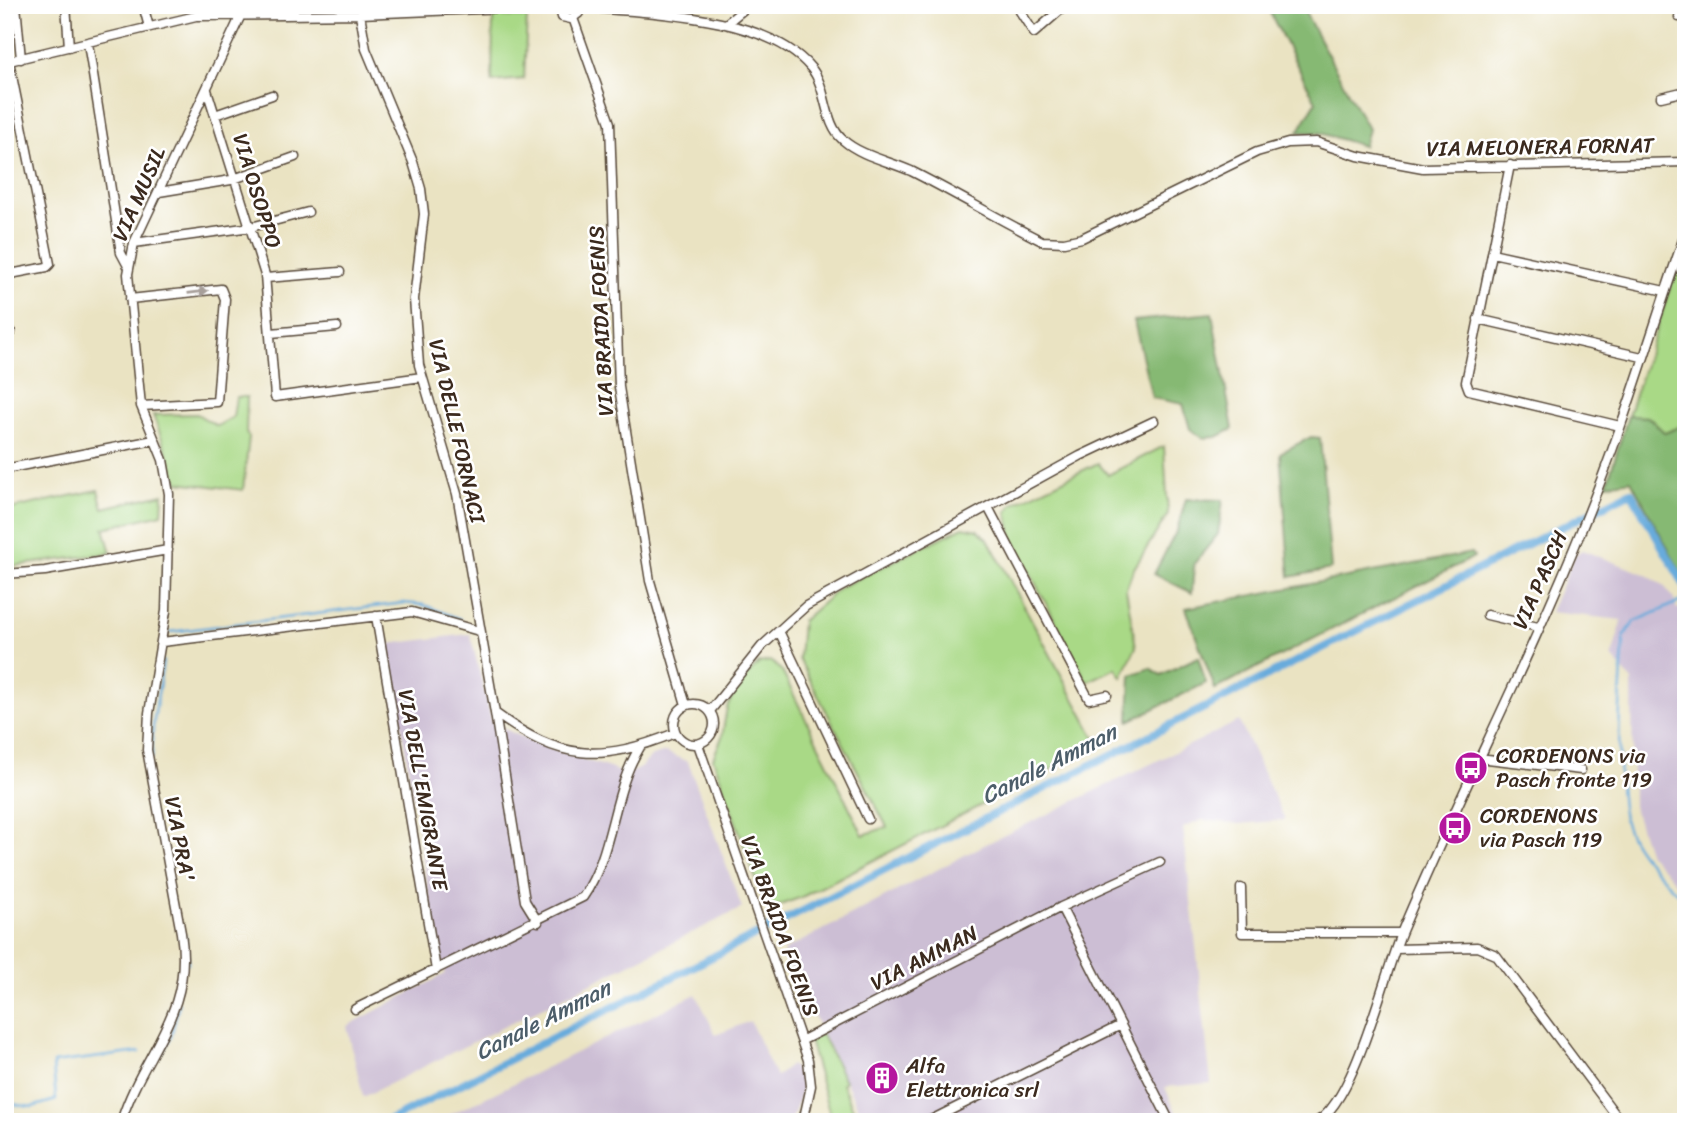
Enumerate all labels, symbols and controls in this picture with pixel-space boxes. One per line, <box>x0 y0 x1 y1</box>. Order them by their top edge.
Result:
street label: VIA MELONERA FORNAT <box>1426 126 1656 168</box>
street label: VIA OSOPPO <box>221 129 293 253</box>
street label: VIA MUSIL <box>101 140 177 248</box>
street label: VIA BRAIDA FOENIS <box>577 225 625 417</box>
one-way arrow <box>187 286 209 297</box>
street label: VIA DELLE FORNACI <box>417 335 497 528</box>
street label: VIA PASCH <box>1501 524 1579 636</box>
street label: VIA DELL'EMIGRANTE <box>387 686 460 895</box>
water label: Canale Amman <box>974 711 1126 816</box>
place label: CORDENONS via Pasch fronte 119 <box>1496 737 1652 799</box>
bus stop icon: CORDENONS via Pasch fronte 119 <box>1452 749 1490 787</box>
street label: VIA PRA' <box>153 793 207 885</box>
place label: CORDENONS via Pasch 119 <box>1480 797 1602 859</box>
bus stop icon: CORDENONS via Pasch 119 <box>1436 809 1474 847</box>
street label: VIA BRAIDA FOENIS <box>730 830 830 1022</box>
street label: VIA AMMAN <box>863 914 985 1001</box>
water label: Canale Amman <box>468 967 620 1072</box>
place label: Alfa Elettronica srl <box>905 1047 1040 1109</box>
building icon: Alfa Elettronica srl <box>863 1059 901 1097</box>

